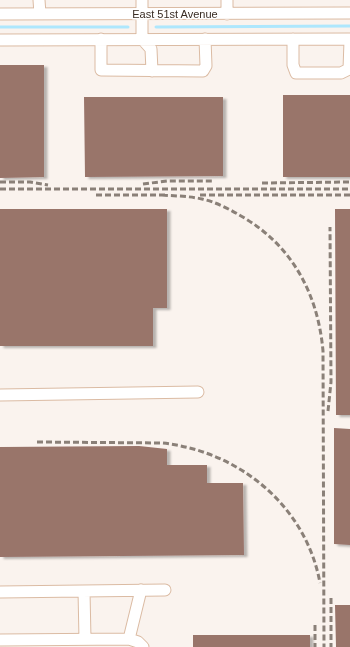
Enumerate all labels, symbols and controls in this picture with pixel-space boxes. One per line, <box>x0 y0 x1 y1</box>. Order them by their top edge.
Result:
street label: East 51st Avenue <box>132 8 218 20</box>

